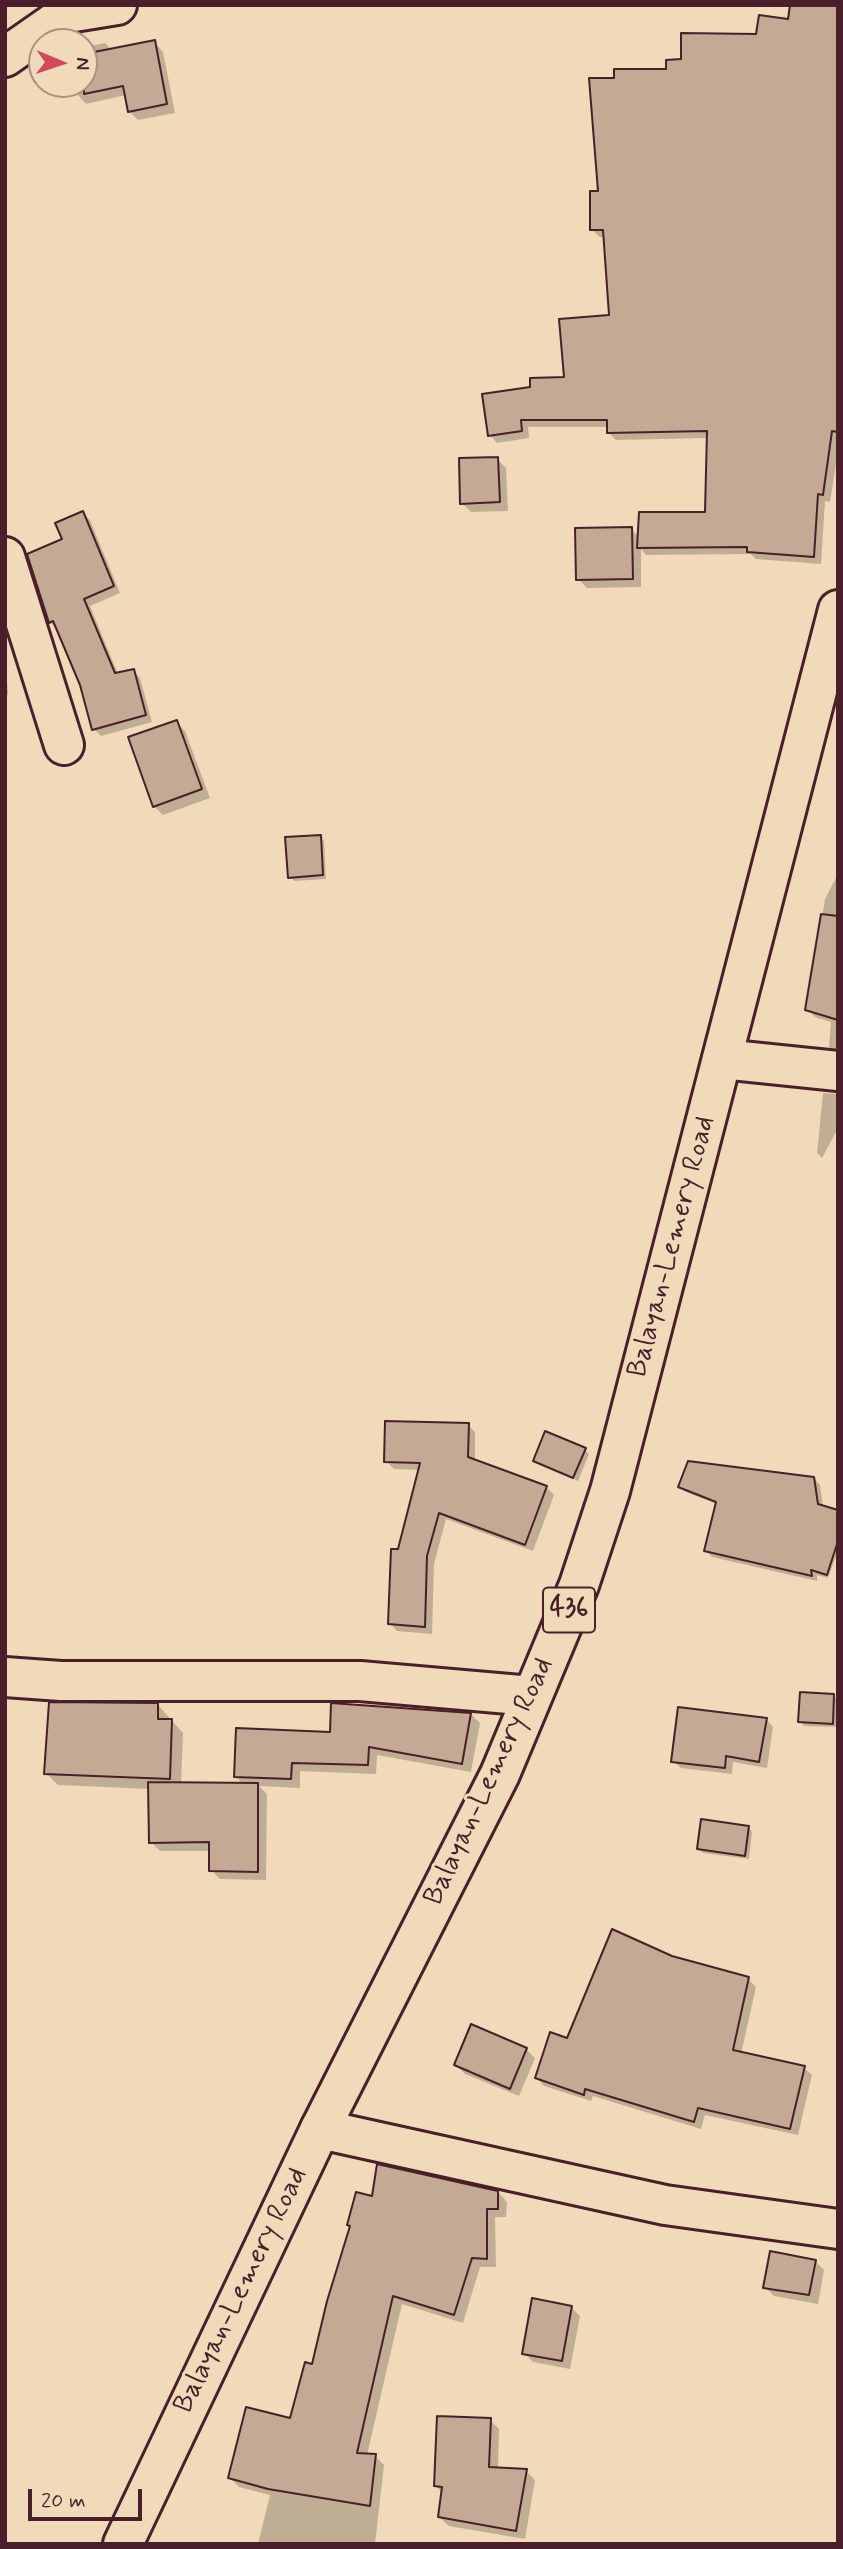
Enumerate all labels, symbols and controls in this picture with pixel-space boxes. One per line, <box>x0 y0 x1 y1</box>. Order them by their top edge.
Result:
north arrow <box>28 28 98 98</box>
text: N <box>70 57 95 70</box>
street label: Balayan-Lemery Road <box>622 1113 724 1381</box>
road number: 436 <box>543 1588 595 1632</box>
street label: Balayan-Lemery Road <box>418 1653 562 1911</box>
street label: Balayan-Lemery Road <box>168 2163 316 2419</box>
scale bar <box>32 2476 145 2520</box>
text: 20 m <box>41 2487 86 2515</box>

